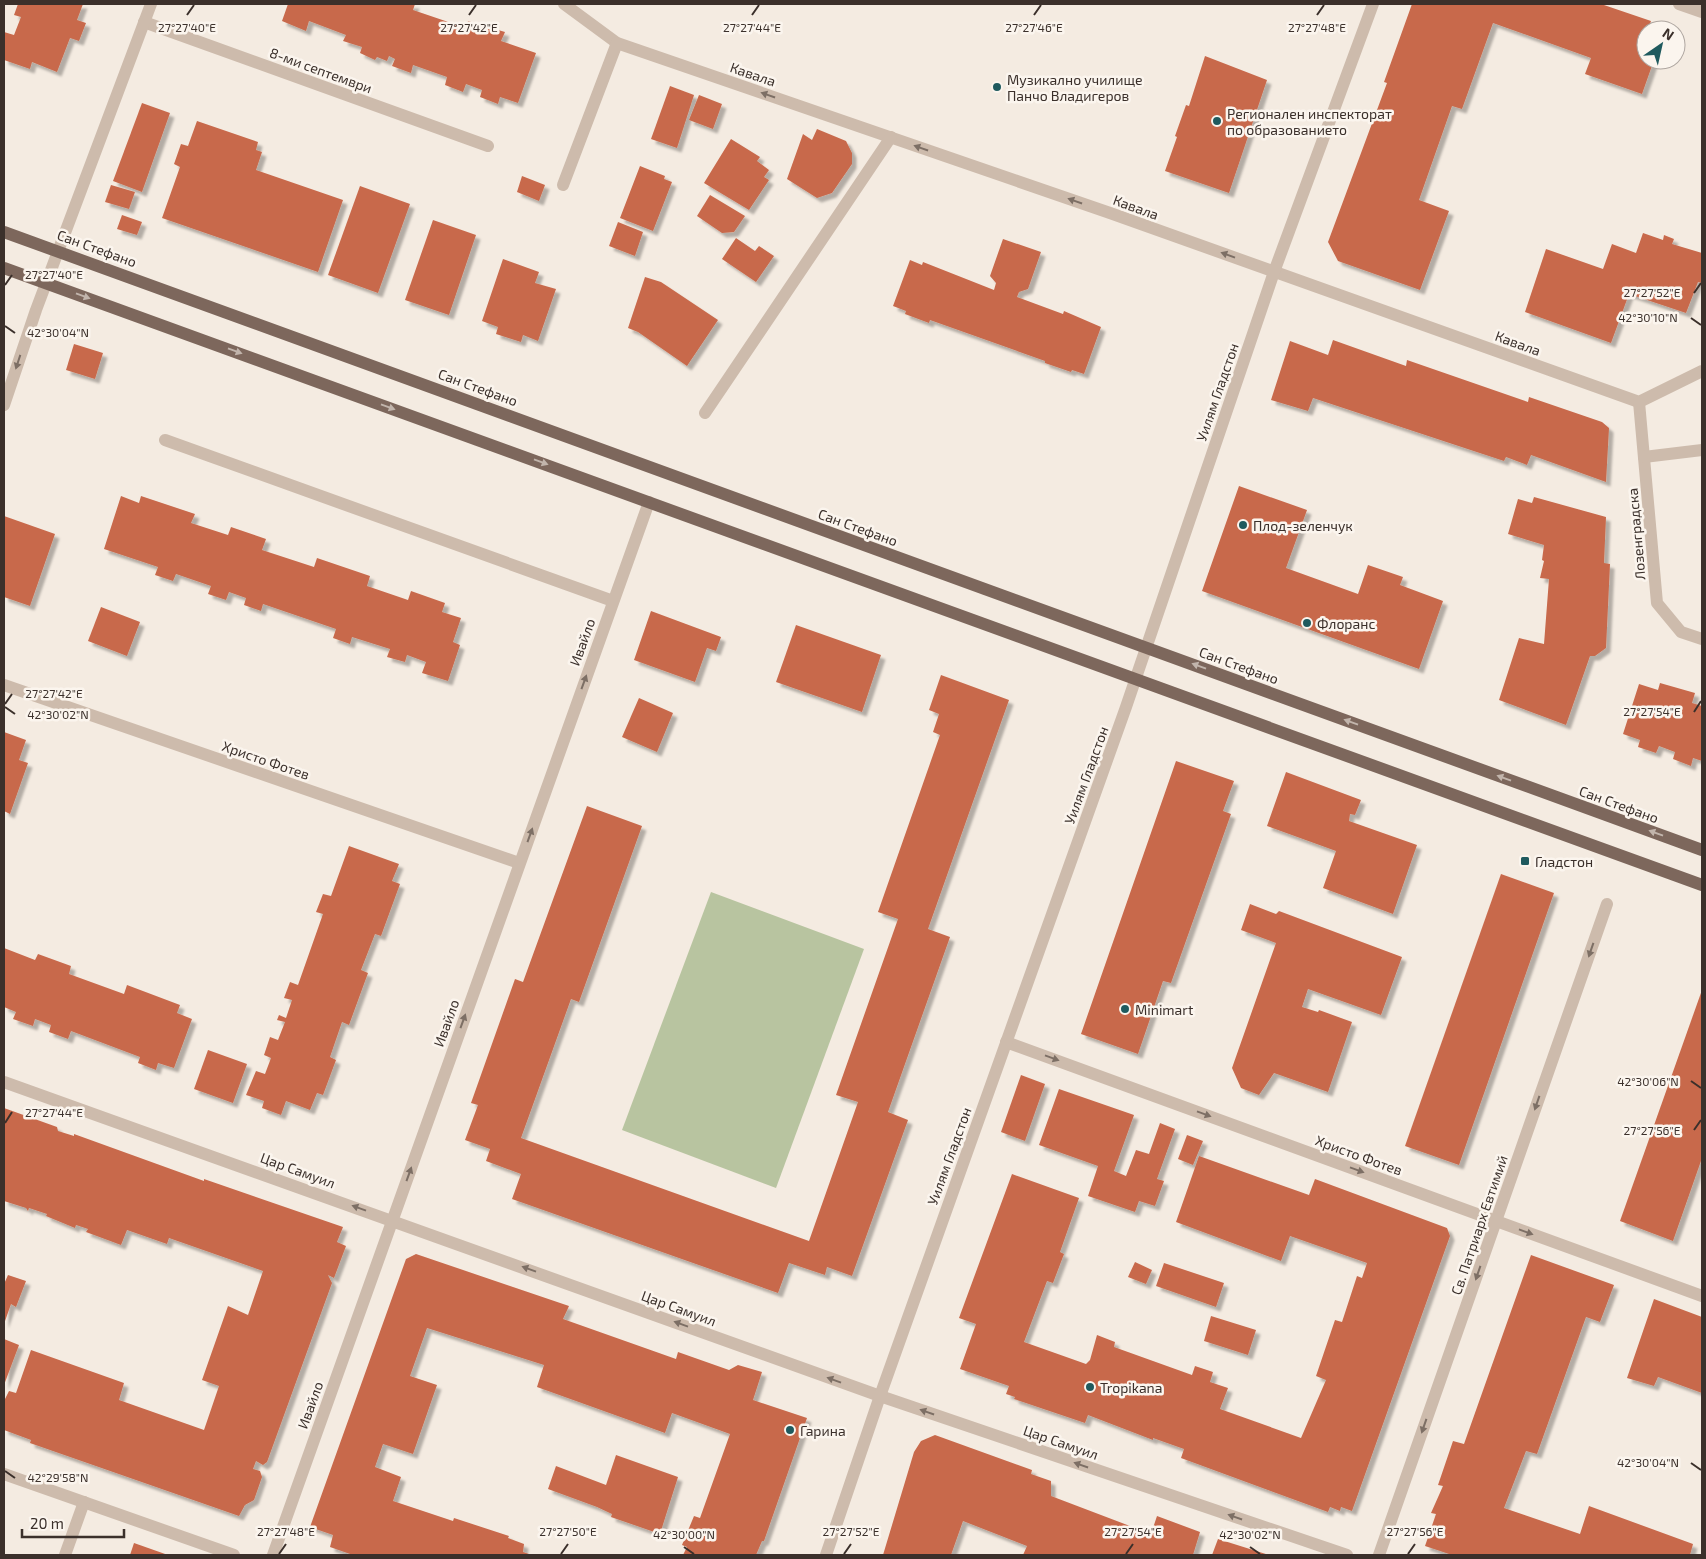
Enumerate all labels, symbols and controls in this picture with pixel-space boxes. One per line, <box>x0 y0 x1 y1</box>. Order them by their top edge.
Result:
text: 27°27'40"E <box>158 20 216 34</box>
text: 27°27'42"E <box>440 20 498 34</box>
text: 27°27'44"E <box>723 20 781 34</box>
text: 27°27'46"E <box>1005 20 1063 34</box>
text: 27°27'48"E <box>1288 20 1346 34</box>
north arrow <box>1636 20 1686 70</box>
text: N <box>1660 24 1677 44</box>
street label: 8-ми септември <box>267 44 375 96</box>
street label: Кавала <box>728 58 778 90</box>
place label: Музикално училище Панчо Владигеров <box>1007 71 1143 104</box>
marker: Музикално училище Панчо Владигеров <box>991 81 1003 93</box>
one-way arrow <box>760 90 775 98</box>
place label: Регионален инспекторат по образованието <box>1227 105 1392 138</box>
marker: Регионален инспекторат по образованието <box>1211 115 1223 127</box>
one-way arrow <box>913 143 928 151</box>
street label: Кавала <box>1111 191 1161 223</box>
one-way arrow <box>1067 197 1082 204</box>
street label: Сан Стефано <box>55 226 139 270</box>
one-way arrow <box>1220 251 1235 259</box>
text: 27°27'40"E <box>25 267 83 281</box>
text: 27°27'52"E <box>1624 285 1681 299</box>
one-way arrow <box>76 292 91 300</box>
text: 42°30'10"N <box>1618 310 1678 324</box>
text: 42°30'04"N <box>27 325 89 339</box>
street label: Кавала <box>1493 327 1543 359</box>
street label: Уилям Гладстон <box>1192 341 1242 443</box>
one-way arrow <box>228 348 243 355</box>
one-way arrow <box>14 354 22 369</box>
street label: Сан Стефано <box>436 365 520 409</box>
one-way arrow <box>381 403 396 411</box>
one-way arrow <box>534 458 549 466</box>
street label: Лозенградска <box>1624 487 1648 581</box>
street label: Сан Стефано <box>816 505 900 549</box>
place label: Плод-зеленчук <box>1253 517 1353 534</box>
marker: Плод-зеленчук <box>1237 519 1249 531</box>
place label: Флоранс <box>1317 615 1375 632</box>
street label: Ивайло <box>566 616 598 668</box>
marker: Флоранс <box>1301 617 1313 629</box>
street label: Сан Стефано <box>1197 643 1281 687</box>
one-way arrow <box>1191 662 1206 669</box>
one-way arrow <box>581 674 588 689</box>
text: 27°27'42"E <box>25 686 83 700</box>
text: 27°27'54"E <box>1623 704 1681 718</box>
text: 42°30'02"N <box>27 707 89 721</box>
one-way arrow <box>1343 718 1358 726</box>
street label: Уилям Гладстон <box>1060 724 1112 826</box>
street label: Христо Фотев <box>220 737 312 783</box>
one-way arrow <box>1496 774 1511 782</box>
street label: Сан Стефано <box>1577 782 1661 826</box>
one-way arrow <box>526 827 534 842</box>
one-way arrow <box>1649 829 1664 836</box>
place label: Гладстон <box>1535 853 1593 870</box>
marker: Гладстон <box>1519 855 1531 867</box>
one-way arrow <box>1587 943 1595 958</box>
street label: Ивайло <box>430 997 462 1049</box>
place label: Minimart <box>1135 1001 1193 1018</box>
marker: Minimart <box>1119 1003 1131 1015</box>
one-way arrow <box>459 1013 467 1028</box>
one-way arrow <box>1045 1054 1060 1062</box>
text: 42°30'06"N <box>1617 1074 1679 1088</box>
one-way arrow <box>1533 1096 1541 1111</box>
text: 27°27'44"E <box>25 1105 83 1119</box>
street label: Уилям Гладстон <box>923 1105 975 1207</box>
one-way arrow <box>1197 1111 1212 1118</box>
text: 27°27'56"E <box>1624 1123 1681 1137</box>
street label: Христо Фотев <box>1313 1131 1405 1179</box>
street label: Цар Самуил <box>258 1149 338 1191</box>
street label: Св. Патриарх Евтимий <box>1447 1153 1511 1297</box>
one-way arrow <box>405 1166 413 1181</box>
one-way arrow <box>1350 1166 1365 1174</box>
one-way arrow <box>352 1204 367 1211</box>
one-way arrow <box>1519 1228 1534 1236</box>
one-way arrow <box>521 1265 536 1272</box>
one-way arrow <box>1474 1266 1482 1281</box>
street label: Цар Самуил <box>639 1287 719 1329</box>
one-way arrow <box>674 1320 689 1327</box>
one-way arrow <box>826 1376 841 1384</box>
street label: Ивайло <box>294 1379 326 1431</box>
place label: Tropikana <box>1100 1379 1162 1396</box>
marker: Tropikana <box>1084 1381 1096 1393</box>
one-way arrow <box>919 1408 934 1416</box>
one-way arrow <box>1420 1419 1427 1434</box>
street label: Цар Самуил <box>1021 1421 1101 1463</box>
place label: Гарина <box>800 1422 846 1439</box>
marker: Гарина <box>784 1424 796 1436</box>
text: 42°30'04"N <box>1617 1455 1679 1469</box>
one-way arrow <box>1073 1460 1088 1468</box>
text: 42°29'58"N <box>27 1470 89 1484</box>
scale bar <box>22 1506 125 1538</box>
one-way arrow <box>1227 1513 1242 1521</box>
text: 20 m <box>30 1514 64 1532</box>
text: 27°27'48"E <box>257 1524 315 1538</box>
text: 27°27'50"E <box>539 1524 597 1538</box>
text: 27°27'52"E <box>823 1524 880 1538</box>
text: 27°27'54"E <box>1104 1524 1162 1538</box>
text: 27°27'56"E <box>1387 1524 1444 1538</box>
text: 42°30'00"N <box>653 1527 715 1541</box>
text: 42°30'02"N <box>1219 1527 1281 1541</box>

